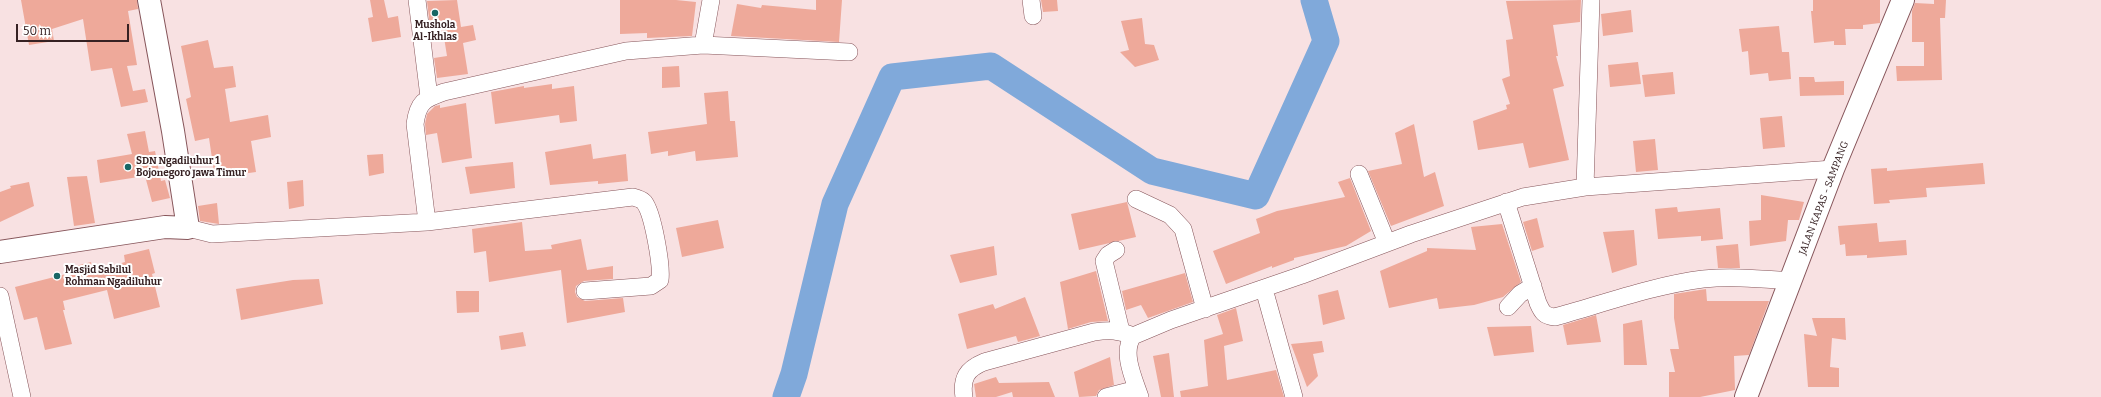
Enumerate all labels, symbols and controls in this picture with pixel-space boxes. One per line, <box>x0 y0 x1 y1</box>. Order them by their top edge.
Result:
marker: Mushola Al-Ikhlas <box>430 8 440 18</box>
scale bar <box>18 16 131 42</box>
place label: Mushola Al-Ikhlas <box>413 19 457 42</box>
text: 50 m <box>23 24 51 38</box>
street label: JALAN KAPAS - SAMPANG <box>1797 139 1851 257</box>
place label: SDN Ngadiluhur 1 Bojonegoro Jawa Timur <box>136 155 246 178</box>
marker: SDN Ngadiluhur 1 Bojonegoro Jawa Timur <box>123 162 133 172</box>
place label: Masjid Sabilul Rohman Ngadiluhur <box>65 264 162 288</box>
marker: Masjid Sabilul Rohman Ngadiluhur <box>52 271 62 281</box>

